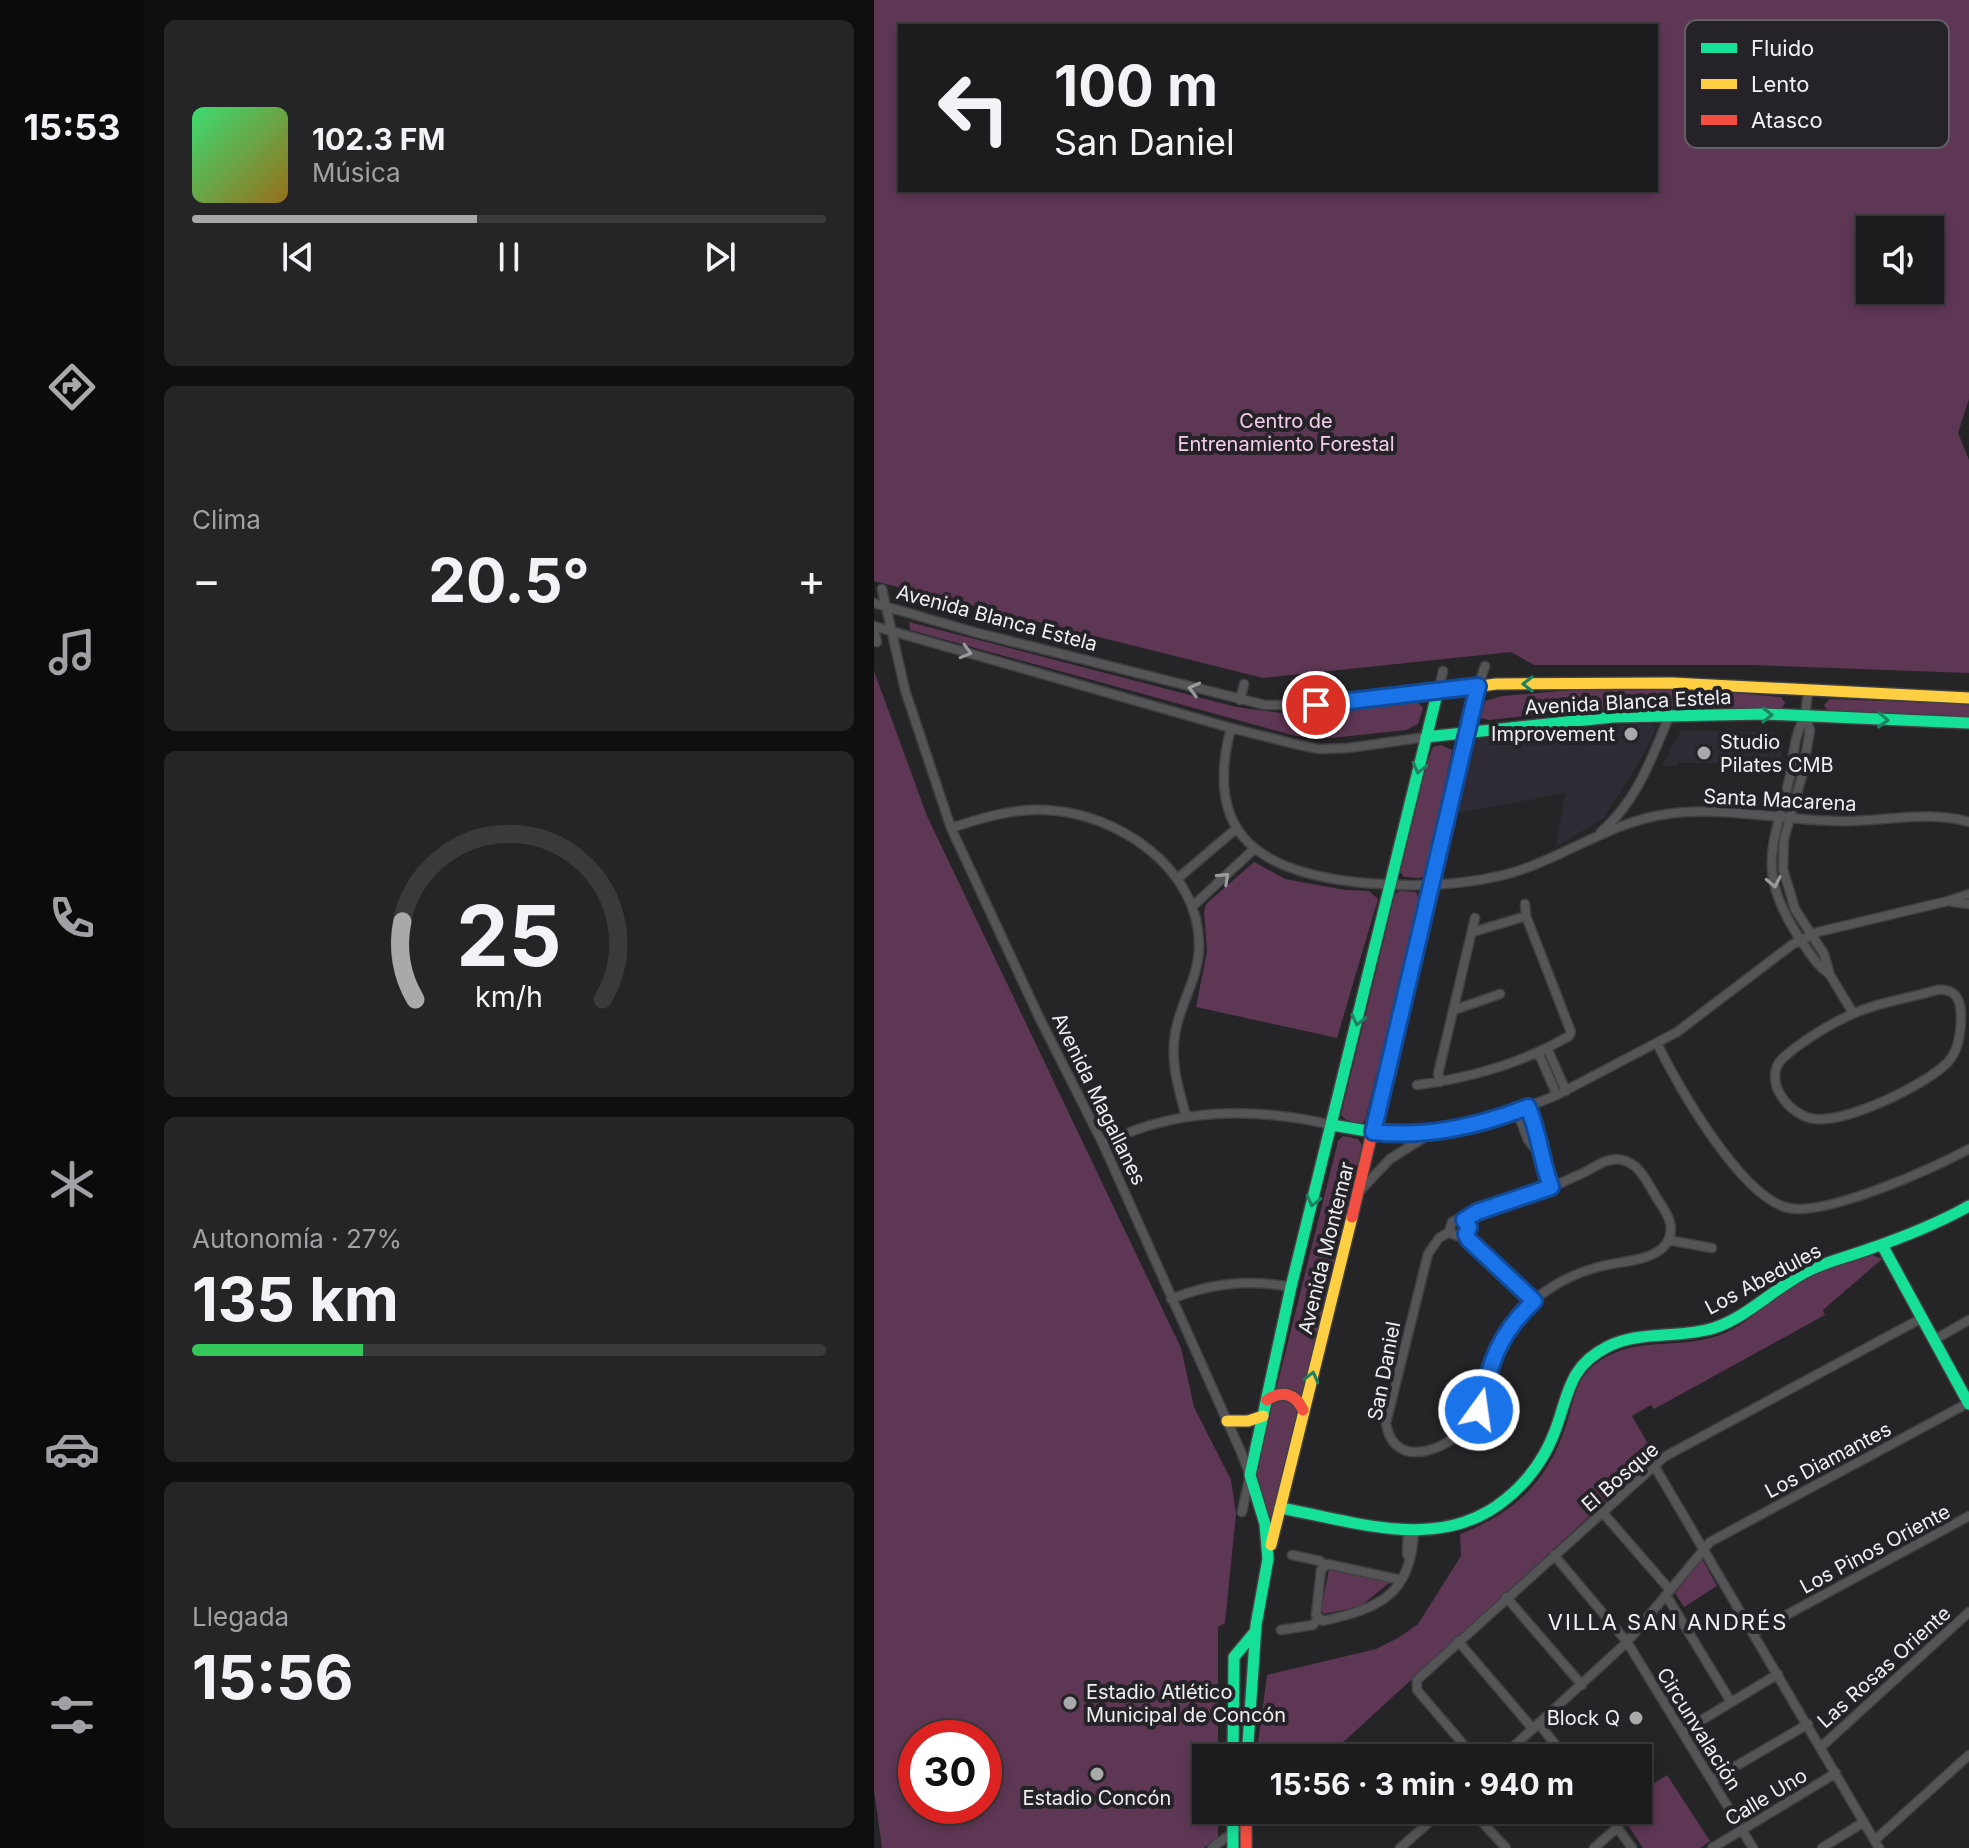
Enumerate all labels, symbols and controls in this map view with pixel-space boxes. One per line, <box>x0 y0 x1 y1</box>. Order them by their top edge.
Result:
legend <box>1685 20 1949 148</box>
text: Fluido <box>1751 35 1814 61</box>
text: 100 m <box>1054 52 1218 120</box>
icon: left <box>922 56 1026 160</box>
text: Lento <box>1751 71 1809 97</box>
text: 15:53 <box>24 105 120 149</box>
text: Atasco <box>1751 107 1823 133</box>
text: San Daniel <box>1054 120 1235 164</box>
text: 102.3 FM <box>312 121 445 157</box>
text: Música <box>312 157 401 188</box>
map controls <box>1856 216 1944 304</box>
button: sound <box>1856 216 1944 304</box>
icon: previous <box>276 235 320 279</box>
icon: pause <box>487 235 531 279</box>
icon: next <box>698 235 742 279</box>
icon: directions <box>44 359 100 415</box>
park label: Centro de Entrenamiento Forestal <box>1177 409 1395 456</box>
text: Clima <box>192 504 261 535</box>
text: 20.5° <box>428 544 590 616</box>
text: − <box>192 553 221 607</box>
text: + <box>797 553 826 607</box>
street label: Avenida Blanca Estela <box>894 580 1100 656</box>
icon: music <box>44 624 100 680</box>
one-way arrow <box>958 643 972 659</box>
pin <box>1282 671 1350 739</box>
one-way arrow <box>1521 675 1534 692</box>
one-way arrow <box>1188 681 1202 698</box>
icon: arrive <box>1294 683 1338 727</box>
street label: Avenida Blanca Estela <box>1524 685 1732 719</box>
one-way arrow <box>1761 706 1774 724</box>
one-way arrow <box>1877 711 1890 728</box>
place label: Improvement <box>1491 722 1615 746</box>
marker: Improvement <box>1622 725 1640 743</box>
place label: Studio Pilates CMB <box>1720 730 1834 777</box>
marker: Studio Pilates CMB <box>1695 744 1713 762</box>
one-way arrow <box>1411 760 1428 774</box>
street label: Santa Macarena <box>1703 784 1857 816</box>
one-way arrow <box>1214 873 1229 887</box>
one-way arrow <box>1765 874 1782 888</box>
text: 25 <box>456 885 562 986</box>
icon: phone <box>44 890 100 946</box>
text: km/h <box>475 979 543 1014</box>
street label: Avenida Magallanes <box>1047 1009 1151 1189</box>
one-way arrow <box>1350 1013 1367 1027</box>
icon: climate <box>44 1156 100 1212</box>
street label: Avenida Montemar <box>1293 1159 1359 1337</box>
one-way arrow <box>1306 1194 1323 1207</box>
text: Autonomía · 27% <box>192 1223 402 1254</box>
street label: Los Abedules <box>1701 1238 1825 1320</box>
text: 135 km <box>192 1263 399 1335</box>
street label: San Daniel <box>1363 1319 1405 1423</box>
position arrow <box>1437 1368 1521 1452</box>
one-way arrow <box>1302 1371 1319 1385</box>
street label: Los Diamantes <box>1761 1417 1895 1503</box>
icon: car <box>44 1421 100 1477</box>
street label: El Bosque <box>1577 1437 1663 1517</box>
street label: Los Pinos Oriente <box>1796 1499 1954 1599</box>
text: Llegada <box>192 1601 289 1632</box>
street label: Las Rosas Oriente <box>1813 1601 1955 1733</box>
district label: VILLA SAN ANDRÉS <box>1548 1609 1788 1635</box>
text: 15:56 <box>192 1641 354 1713</box>
street label: Circunvalación <box>1652 1663 1746 1795</box>
place label: Estadio Atlético Municipal de Concón <box>1086 1680 1286 1727</box>
icon: filters <box>44 1687 100 1743</box>
marker: Estadio Atlético Municipal de Concón <box>1061 1694 1079 1712</box>
place label: Block Q <box>1547 1706 1620 1730</box>
marker: Block Q <box>1627 1709 1645 1727</box>
speed limit sign: 30 <box>898 1720 1002 1824</box>
street label: Calle Uno <box>1721 1763 1811 1831</box>
marker: Estadio Concón <box>1088 1765 1106 1783</box>
text: 15:56 · 3 min · 940 m <box>1270 1766 1574 1802</box>
place label: Estadio Concón <box>1023 1786 1171 1810</box>

